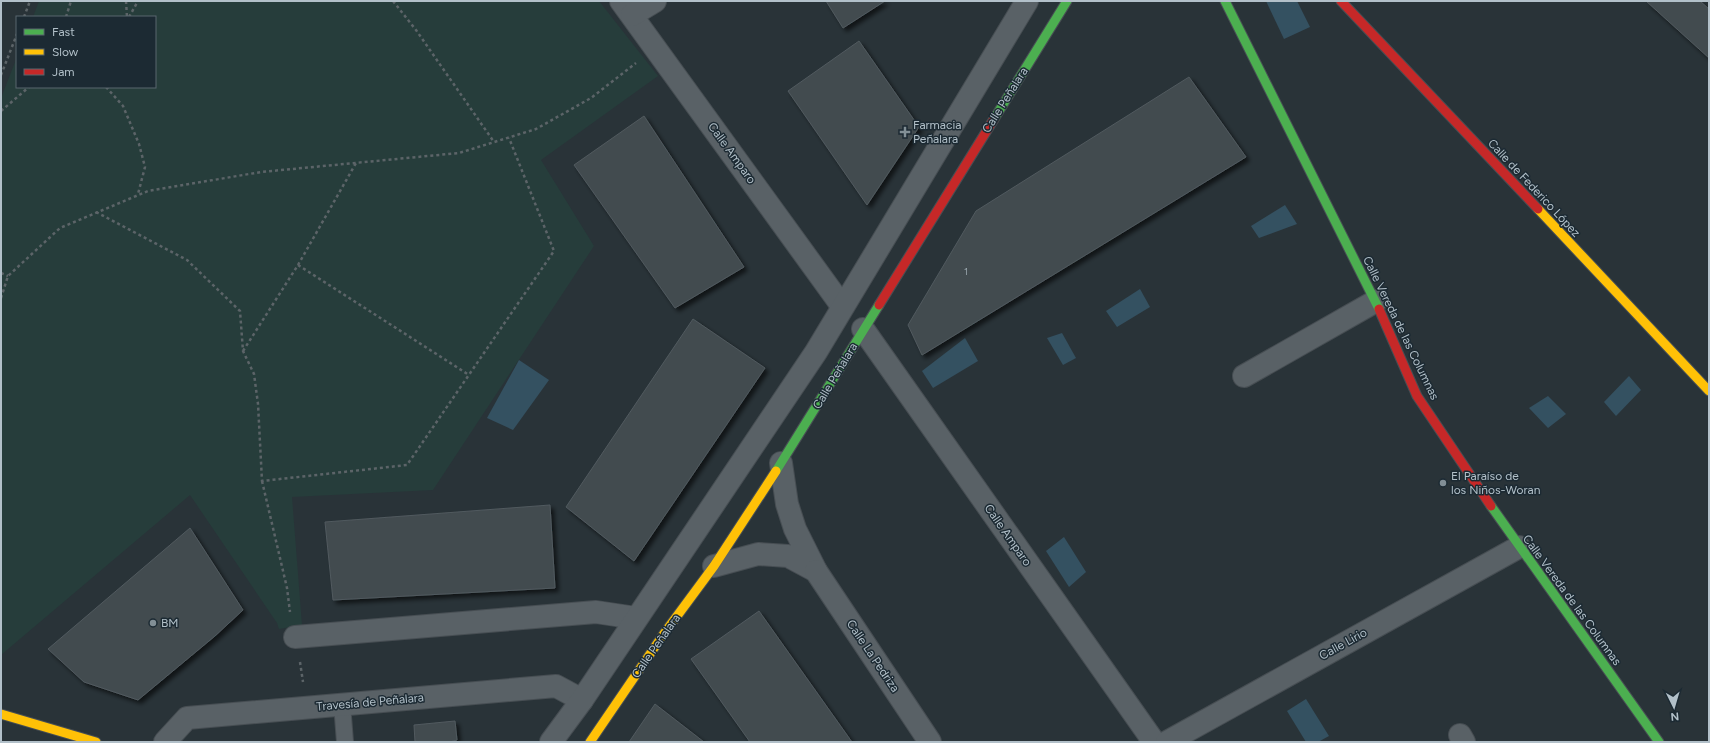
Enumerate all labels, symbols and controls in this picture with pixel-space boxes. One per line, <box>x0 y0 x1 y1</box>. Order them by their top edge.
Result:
legend <box>16 16 156 88</box>
text: Fast <box>52 25 75 39</box>
text: Slow <box>52 45 79 59</box>
text: Jam <box>52 65 75 79</box>
street label: Calle Peñalara <box>979 65 1031 135</box>
place label: Farmacia Peñalara <box>913 118 961 146</box>
street label: Calle Amparo <box>705 120 759 186</box>
marker: Farmacia Peñalara <box>900 127 910 137</box>
street label: Calle de Federico López <box>1485 136 1583 240</box>
street label: Calle Vereda de las Columnas <box>1360 254 1442 402</box>
house number: 1 <box>964 265 968 278</box>
street label: Calle Peñalara <box>810 340 860 412</box>
place label: El Paraíso de los Niños-Woran <box>1451 469 1541 497</box>
marker: El Paraíso de los Niños-Woran <box>1438 478 1448 488</box>
street label: Calle Amparo <box>982 501 1034 569</box>
street label: Calle Vereda de las Columnas <box>1520 532 1624 668</box>
street label: Calle Peñalara <box>629 611 683 681</box>
place label: BM <box>161 616 178 630</box>
street label: Calle La Pedriza <box>844 617 902 695</box>
marker: BM <box>148 618 158 628</box>
street label: Calle Lirio <box>1317 625 1369 663</box>
north arrow <box>1654 687 1694 727</box>
street label: Travesía de Peñalara <box>316 690 424 714</box>
text: N <box>1670 710 1680 723</box>

